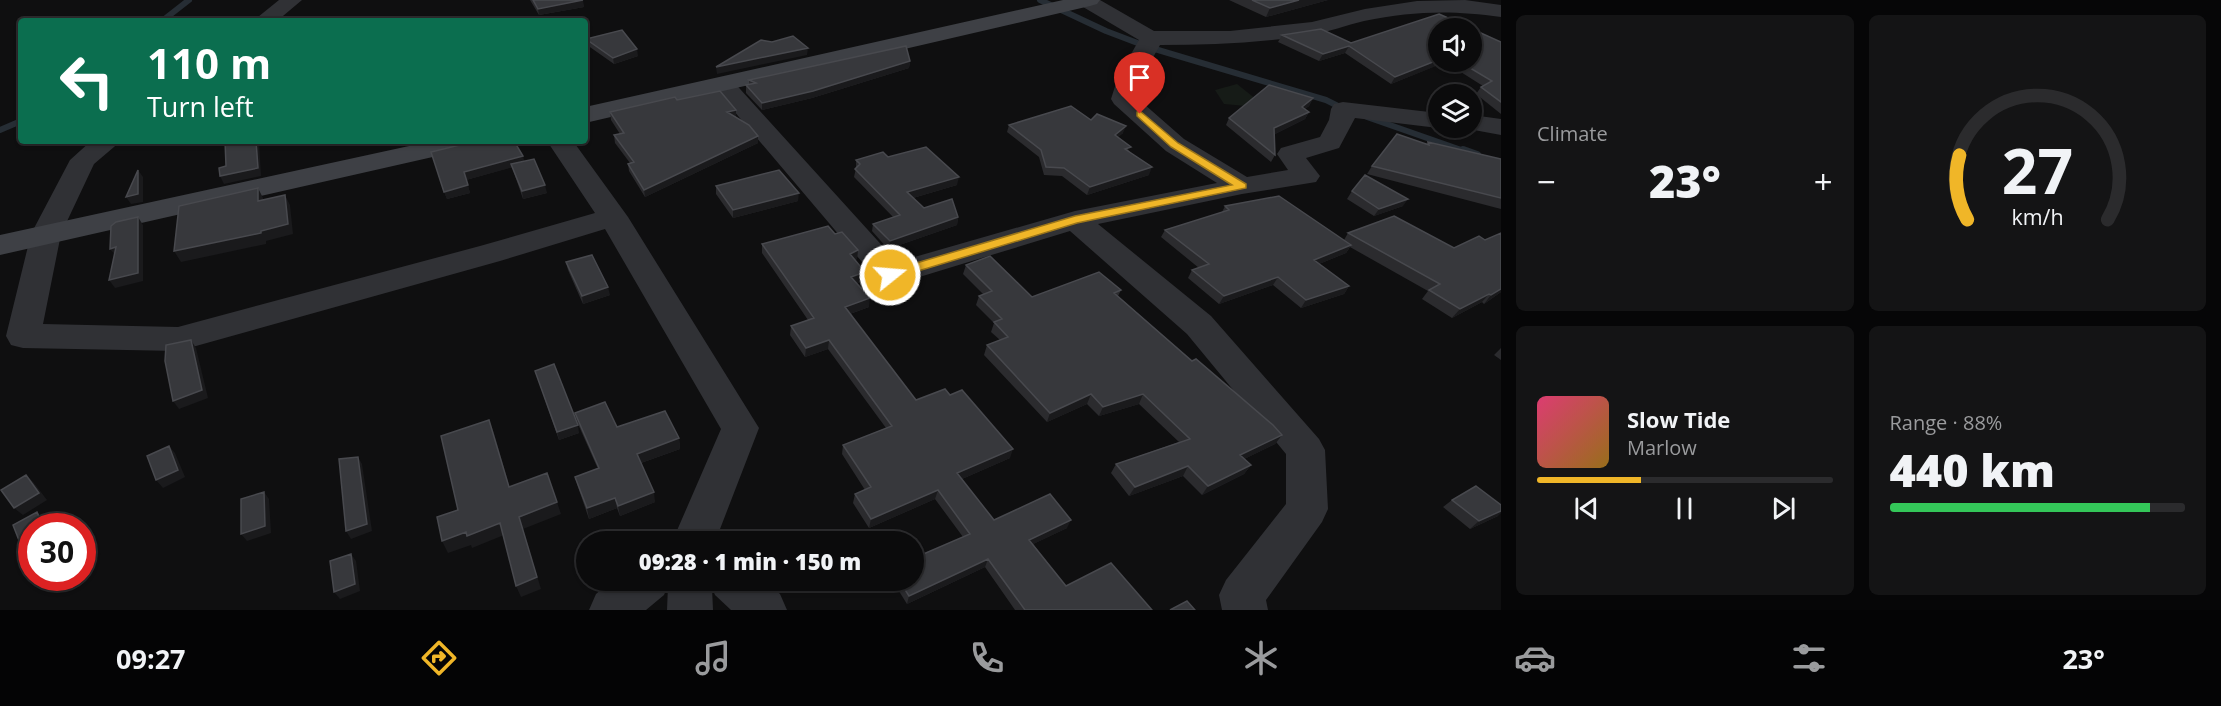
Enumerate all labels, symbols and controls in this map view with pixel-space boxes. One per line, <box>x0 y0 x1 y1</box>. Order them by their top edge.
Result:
map controls <box>1428 18 1482 138</box>
button: sound <box>1428 18 1482 72</box>
text: 110 m <box>147 34 271 91</box>
icon: left <box>48 42 126 120</box>
pin <box>1114 52 1165 114</box>
icon: arrive <box>1123 61 1156 94</box>
button: layers <box>1428 84 1482 138</box>
text: Turn left <box>147 88 254 125</box>
text: Climate <box>1537 120 1608 147</box>
text: 27 <box>2002 127 2073 212</box>
text: 23° <box>1649 150 1721 211</box>
text: − <box>1537 159 1556 204</box>
text: + <box>1814 159 1833 204</box>
text: km/h <box>2011 202 2063 231</box>
position arrow <box>858 243 922 307</box>
text: Slow Tide <box>1627 404 1730 434</box>
text: Range · 88% <box>1890 409 2002 436</box>
text: Marlow <box>1627 434 1697 461</box>
text: 440 km <box>1890 439 2055 500</box>
icon: previous <box>1570 492 1603 525</box>
icon: pause <box>1668 492 1701 525</box>
icon: next <box>1767 492 1800 525</box>
speed limit sign: 30 <box>18 513 96 591</box>
text: 09:28 · 1 min · 150 m <box>639 546 861 576</box>
icon: directions <box>418 637 460 679</box>
icon: music <box>692 637 734 679</box>
icon: phone <box>966 637 1008 679</box>
icon: climate <box>1240 637 1282 679</box>
icon: car <box>1514 637 1556 679</box>
icon: filters <box>1788 637 1830 679</box>
text: 09:27 <box>116 640 186 677</box>
text: 23° <box>2062 640 2105 677</box>

